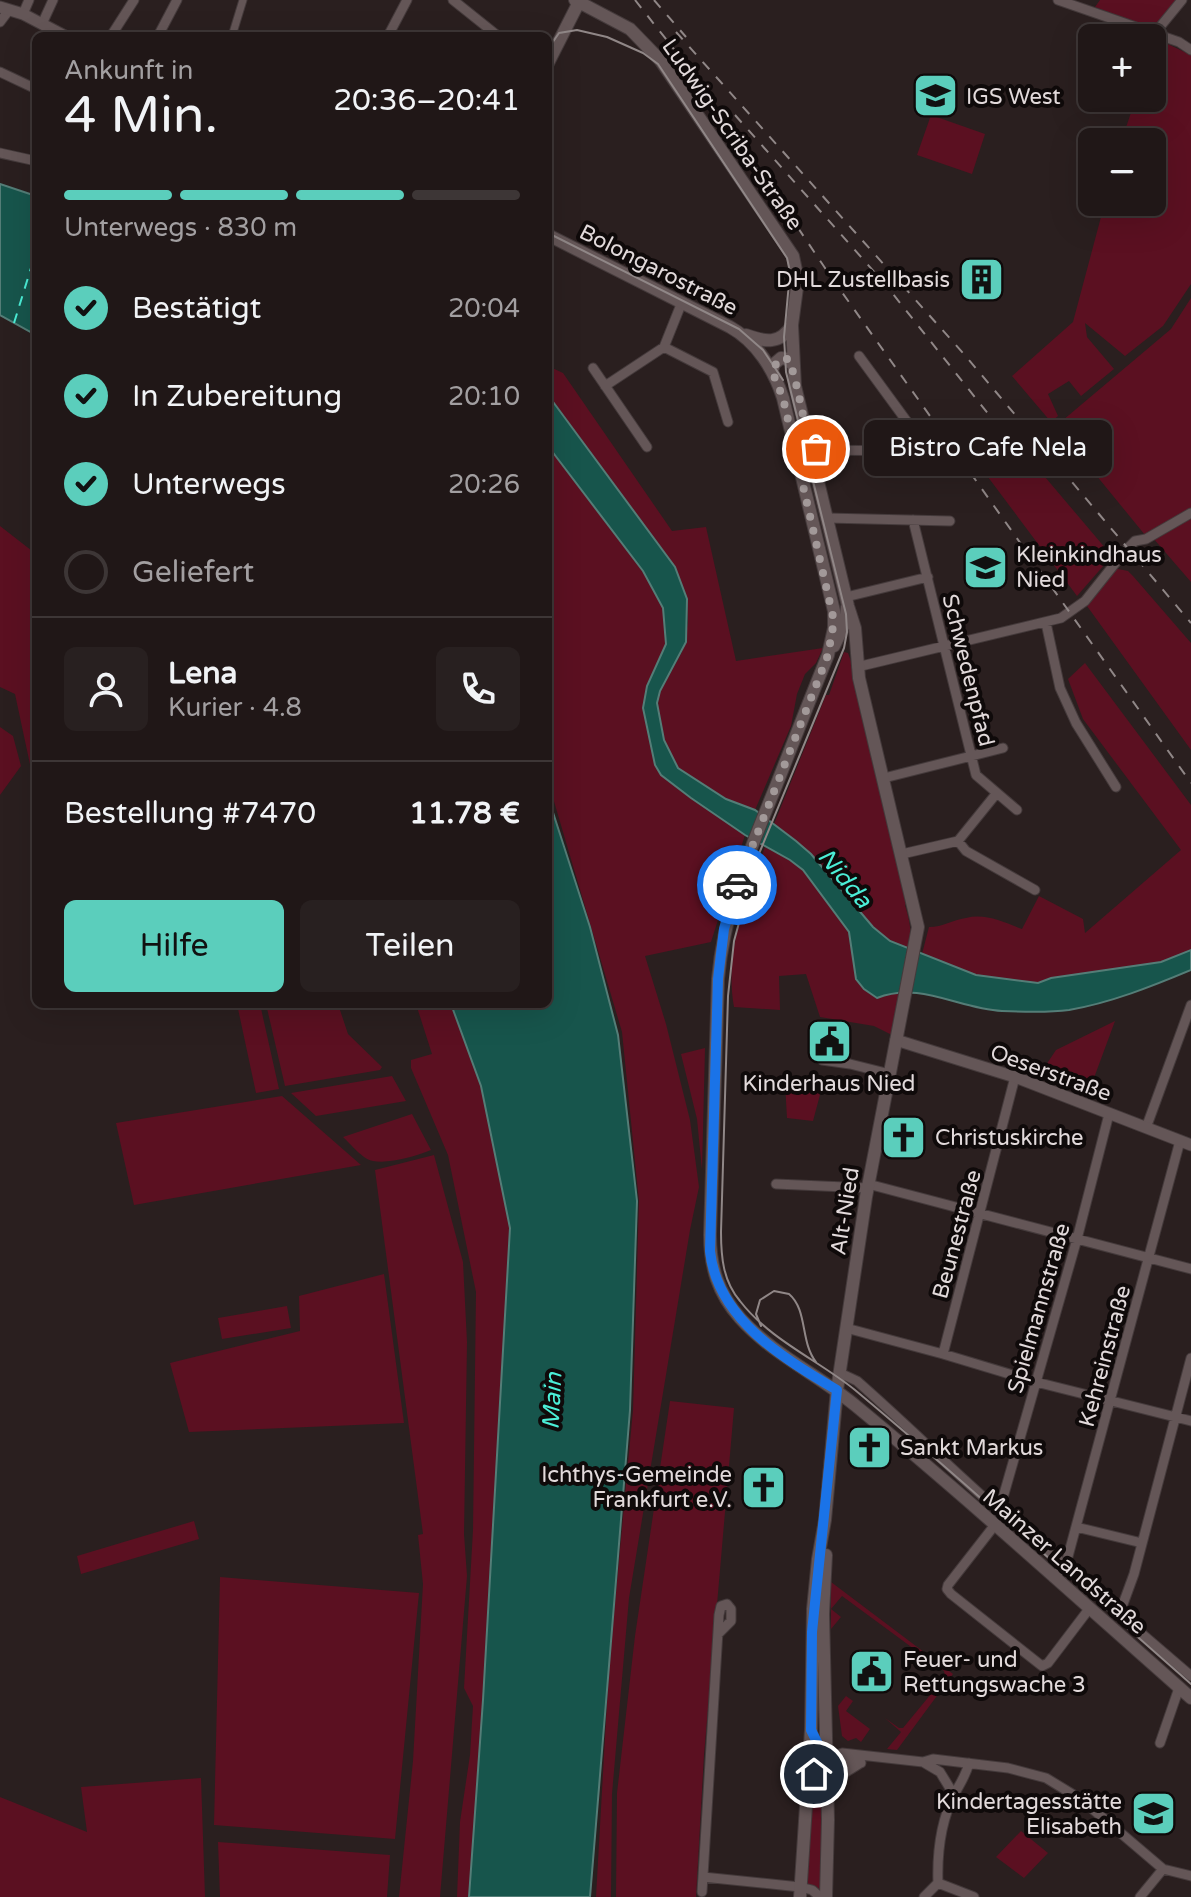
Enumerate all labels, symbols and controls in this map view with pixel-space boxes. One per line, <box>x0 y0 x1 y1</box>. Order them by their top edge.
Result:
map controls <box>1078 24 1166 216</box>
button: + <box>1078 24 1166 112</box>
street label: Ludwig-Scriba-Straße <box>656 34 808 235</box>
text: Ankunft in <box>64 55 193 86</box>
school or university icon: IGS West <box>911 72 959 120</box>
text: 20:36–20:41 <box>333 82 520 119</box>
text: 4 Min. <box>64 84 218 147</box>
place label: IGS West <box>966 84 1061 110</box>
button: − <box>1078 128 1166 216</box>
text: Unterwegs · 830 m <box>64 212 297 243</box>
street label: Bolongarostraße <box>575 219 742 321</box>
building icon: DHL Zustellbasis <box>957 255 1005 303</box>
place label: DHL Zustellbasis <box>776 267 950 293</box>
icon: check <box>64 286 108 330</box>
text: Bestätigt <box>132 290 261 327</box>
text: 20:04 <box>448 293 520 324</box>
icon: check <box>64 374 108 418</box>
text: In Zubereitung <box>132 378 342 415</box>
text: 20:10 <box>448 381 520 412</box>
pin <box>782 415 850 483</box>
callout: Bistro Cafe Nela <box>864 421 1112 477</box>
icon: bag <box>794 427 838 471</box>
text: Bistro Cafe Nela <box>889 432 1087 463</box>
icon: check <box>64 462 108 506</box>
text: Unterwegs <box>132 466 286 503</box>
text: 20:26 <box>448 469 520 500</box>
place label: Kleinkindhaus Nied <box>1016 542 1162 593</box>
school or university icon: Kleinkindhaus Nied <box>961 543 1009 591</box>
text: Geliefert <box>132 554 254 591</box>
street label: Schwedenpfad <box>937 591 1000 749</box>
button: person <box>64 647 148 731</box>
button: phone <box>436 647 520 731</box>
text: Lena <box>168 655 237 692</box>
text: Kurier · 4.8 <box>168 692 302 723</box>
text: Bestellung #7470 <box>64 795 316 832</box>
text: 11.78 € <box>409 795 520 832</box>
water label: Nidda <box>811 843 878 914</box>
courier <box>697 845 777 925</box>
icon: car <box>715 863 759 907</box>
button: Hilfe <box>64 900 284 992</box>
button: Teilen <box>300 900 520 992</box>
public building icon: Kinderhaus Nied <box>805 1018 853 1066</box>
street label: Oeserstraße <box>987 1039 1115 1107</box>
place label: Kinderhaus Nied <box>743 1071 916 1097</box>
church icon: Christuskirche <box>880 1113 928 1161</box>
place label: Christuskirche <box>935 1125 1084 1151</box>
street label: Alt-Nied <box>825 1165 865 1257</box>
street label: Beunestraße <box>927 1167 987 1302</box>
street label: Spielmannstraße <box>1002 1220 1076 1396</box>
street label: Kehreinstraße <box>1074 1283 1136 1430</box>
water label: Main <box>537 1370 569 1430</box>
church icon: Sankt Markus <box>845 1423 893 1471</box>
place label: Sankt Markus <box>900 1435 1043 1461</box>
place label: Ichthys-Gemeinde Frankfurt e.V. <box>541 1462 732 1513</box>
church icon: Ichthys-Gemeinde Frankfurt e.V. <box>739 1463 787 1511</box>
street label: Mainzer Landstraße <box>977 1484 1151 1640</box>
place label: Feuer- und Rettungswache 3 <box>903 1647 1086 1698</box>
public building icon: Feuer- und Rettungswache 3 <box>848 1648 896 1696</box>
pin <box>780 1740 848 1808</box>
icon: home <box>792 1752 836 1796</box>
place label: Kindertagesstätte Elisabeth <box>936 1789 1122 1840</box>
school or university icon: Kindertagesstätte Elisabeth <box>1129 1790 1177 1838</box>

